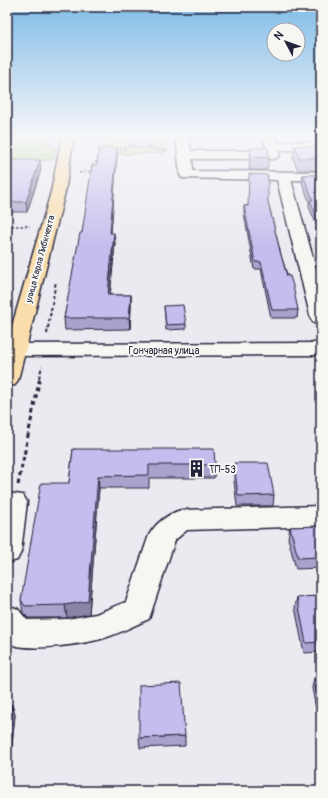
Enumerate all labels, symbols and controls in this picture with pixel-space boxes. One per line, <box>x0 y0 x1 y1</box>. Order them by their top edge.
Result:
north arrow <box>266 22 306 62</box>
text: N <box>271 28 287 43</box>
street label: улица Карла Либкнехта <box>23 214 57 305</box>
street label: Гончарная улица <box>129 345 200 357</box>
building icon: ТП-53 <box>186 459 206 479</box>
place label: ТП-53 <box>209 464 236 476</box>

